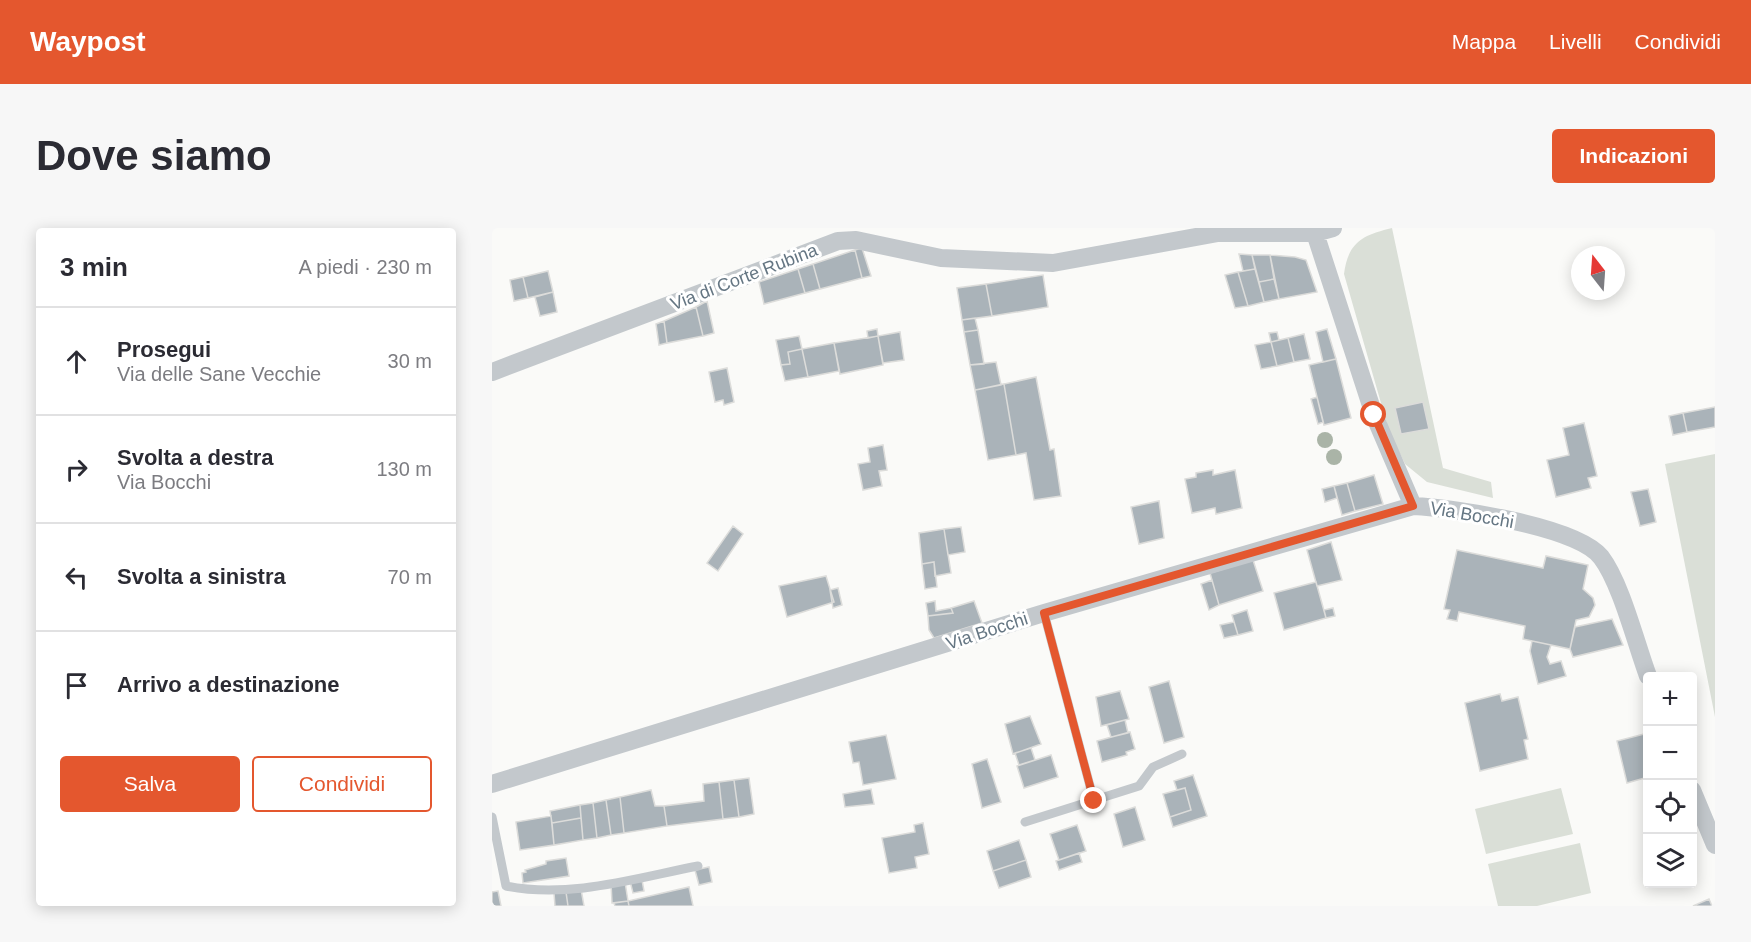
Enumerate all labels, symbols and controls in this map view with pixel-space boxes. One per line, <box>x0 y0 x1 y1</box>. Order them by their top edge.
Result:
text: Waypost <box>30 26 146 57</box>
text: Mappa <box>1452 30 1516 53</box>
text: Livelli <box>1549 30 1602 53</box>
text: Condividi <box>1635 30 1721 53</box>
button: Indicazioni <box>1552 129 1715 183</box>
text: Dove siamo <box>36 132 272 179</box>
street label: Via di Corte Rubina <box>668 239 821 314</box>
north arrow <box>1571 246 1625 300</box>
text: 3 min <box>60 252 128 282</box>
text: A piedi · 230 m <box>299 256 432 278</box>
text: Prosegui <box>117 337 211 362</box>
icon: ahead <box>60 345 93 378</box>
text: 30 m <box>388 350 432 372</box>
text: Via delle Sane Vecchie <box>117 363 321 385</box>
route start <box>1360 401 1386 427</box>
text: Svolta a destra <box>117 445 274 470</box>
icon: right <box>60 453 93 486</box>
text: 130 m <box>376 458 432 480</box>
text: Via Bocchi <box>117 471 211 493</box>
street label: Via Bocchi <box>1429 498 1515 532</box>
icon: left <box>60 561 93 594</box>
text: Svolta a sinistra <box>117 564 286 589</box>
text: 70 m <box>388 566 432 588</box>
street label: Via Bocchi <box>944 608 1030 654</box>
icon: arrive <box>60 669 93 702</box>
text: Arrivo a destinazione <box>117 672 340 697</box>
map controls <box>1643 672 1697 888</box>
button: + <box>1643 672 1697 726</box>
button: − <box>1643 726 1697 780</box>
button: Salva <box>60 756 240 812</box>
button: Condividi <box>252 756 432 812</box>
button: locate <box>1643 780 1697 834</box>
route end <box>1080 787 1106 813</box>
button: layers <box>1643 834 1697 888</box>

